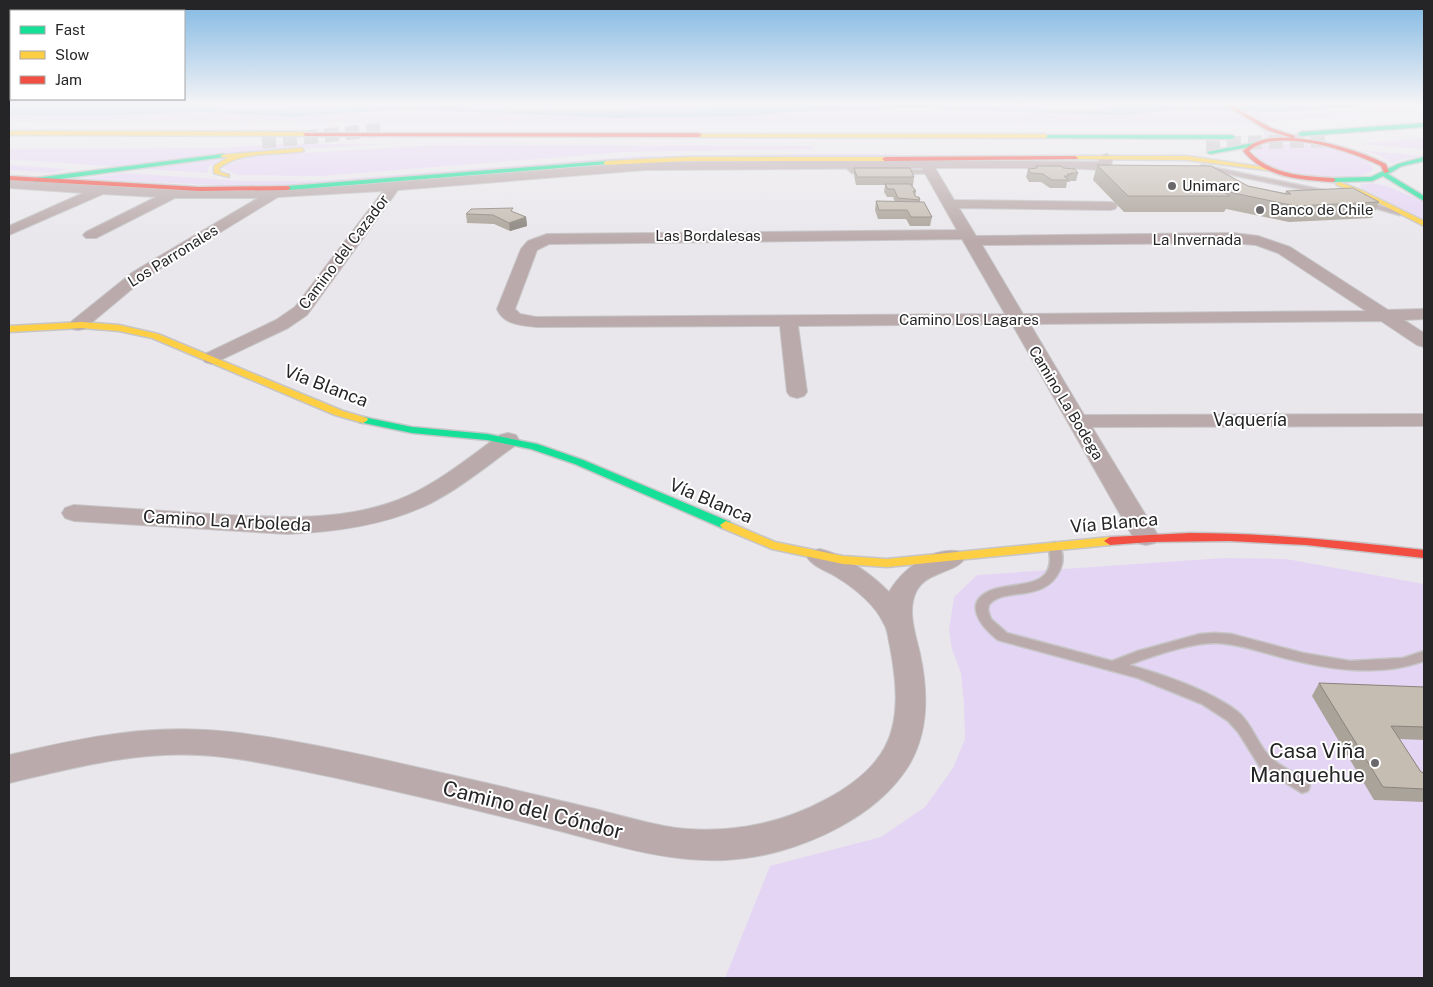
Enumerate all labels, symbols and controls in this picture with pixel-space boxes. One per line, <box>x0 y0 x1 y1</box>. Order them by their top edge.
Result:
legend <box>10 10 185 100</box>
text: Fast <box>55 21 85 38</box>
text: Slow <box>55 46 90 63</box>
text: Jam <box>55 71 82 88</box>
place label: Unimarc <box>1182 177 1240 194</box>
marker: Unimarc <box>1166 180 1178 192</box>
street label: Camino del Cazador <box>295 191 392 312</box>
place label: Banco de Chile <box>1270 201 1373 218</box>
marker: Banco de Chile <box>1254 204 1266 216</box>
street label: Los Parronales <box>125 221 221 290</box>
street label: Las Bordalesas <box>655 227 761 244</box>
street label: La Invernada <box>1153 231 1241 248</box>
street label: Camino Los Lagares <box>899 311 1039 328</box>
street label: Camino La Bodega <box>1026 343 1107 463</box>
street label: Vía Blanca <box>281 360 371 411</box>
street label: Vaquería <box>1213 409 1287 430</box>
street label: Vía Blanca <box>667 474 756 527</box>
street label: Camino La Arboleda <box>142 506 312 535</box>
street label: Vía Blanca <box>1069 508 1159 537</box>
place label: Casa Viña Manquehue <box>1250 738 1365 787</box>
marker: Casa Viña Manquehue <box>1369 757 1381 769</box>
street label: Camino del Cóndor <box>440 775 626 844</box>

